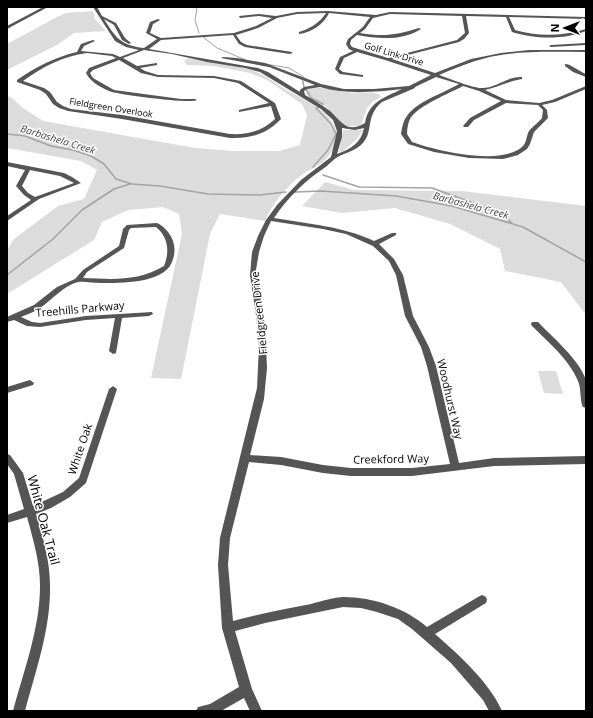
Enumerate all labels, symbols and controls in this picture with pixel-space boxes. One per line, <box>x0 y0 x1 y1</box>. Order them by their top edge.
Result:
north arrow <box>545 8 585 48</box>
text: N <box>547 24 562 32</box>
street label: Golf Link Drive <box>363 38 425 69</box>
street label: Fieldgreen Overlook <box>68 94 154 121</box>
water label: Barbashela Creek <box>19 121 98 157</box>
water label: Barbashela Creek <box>432 188 511 222</box>
street label: Fieldgreen Drive <box>247 271 270 355</box>
street label: Treehills Parkway <box>35 297 126 320</box>
street label: Woodhurst Way <box>434 357 467 441</box>
street label: White Oak <box>64 421 95 476</box>
street label: Creekford Way <box>353 450 429 467</box>
street label: White Oak Trail <box>23 473 65 567</box>

